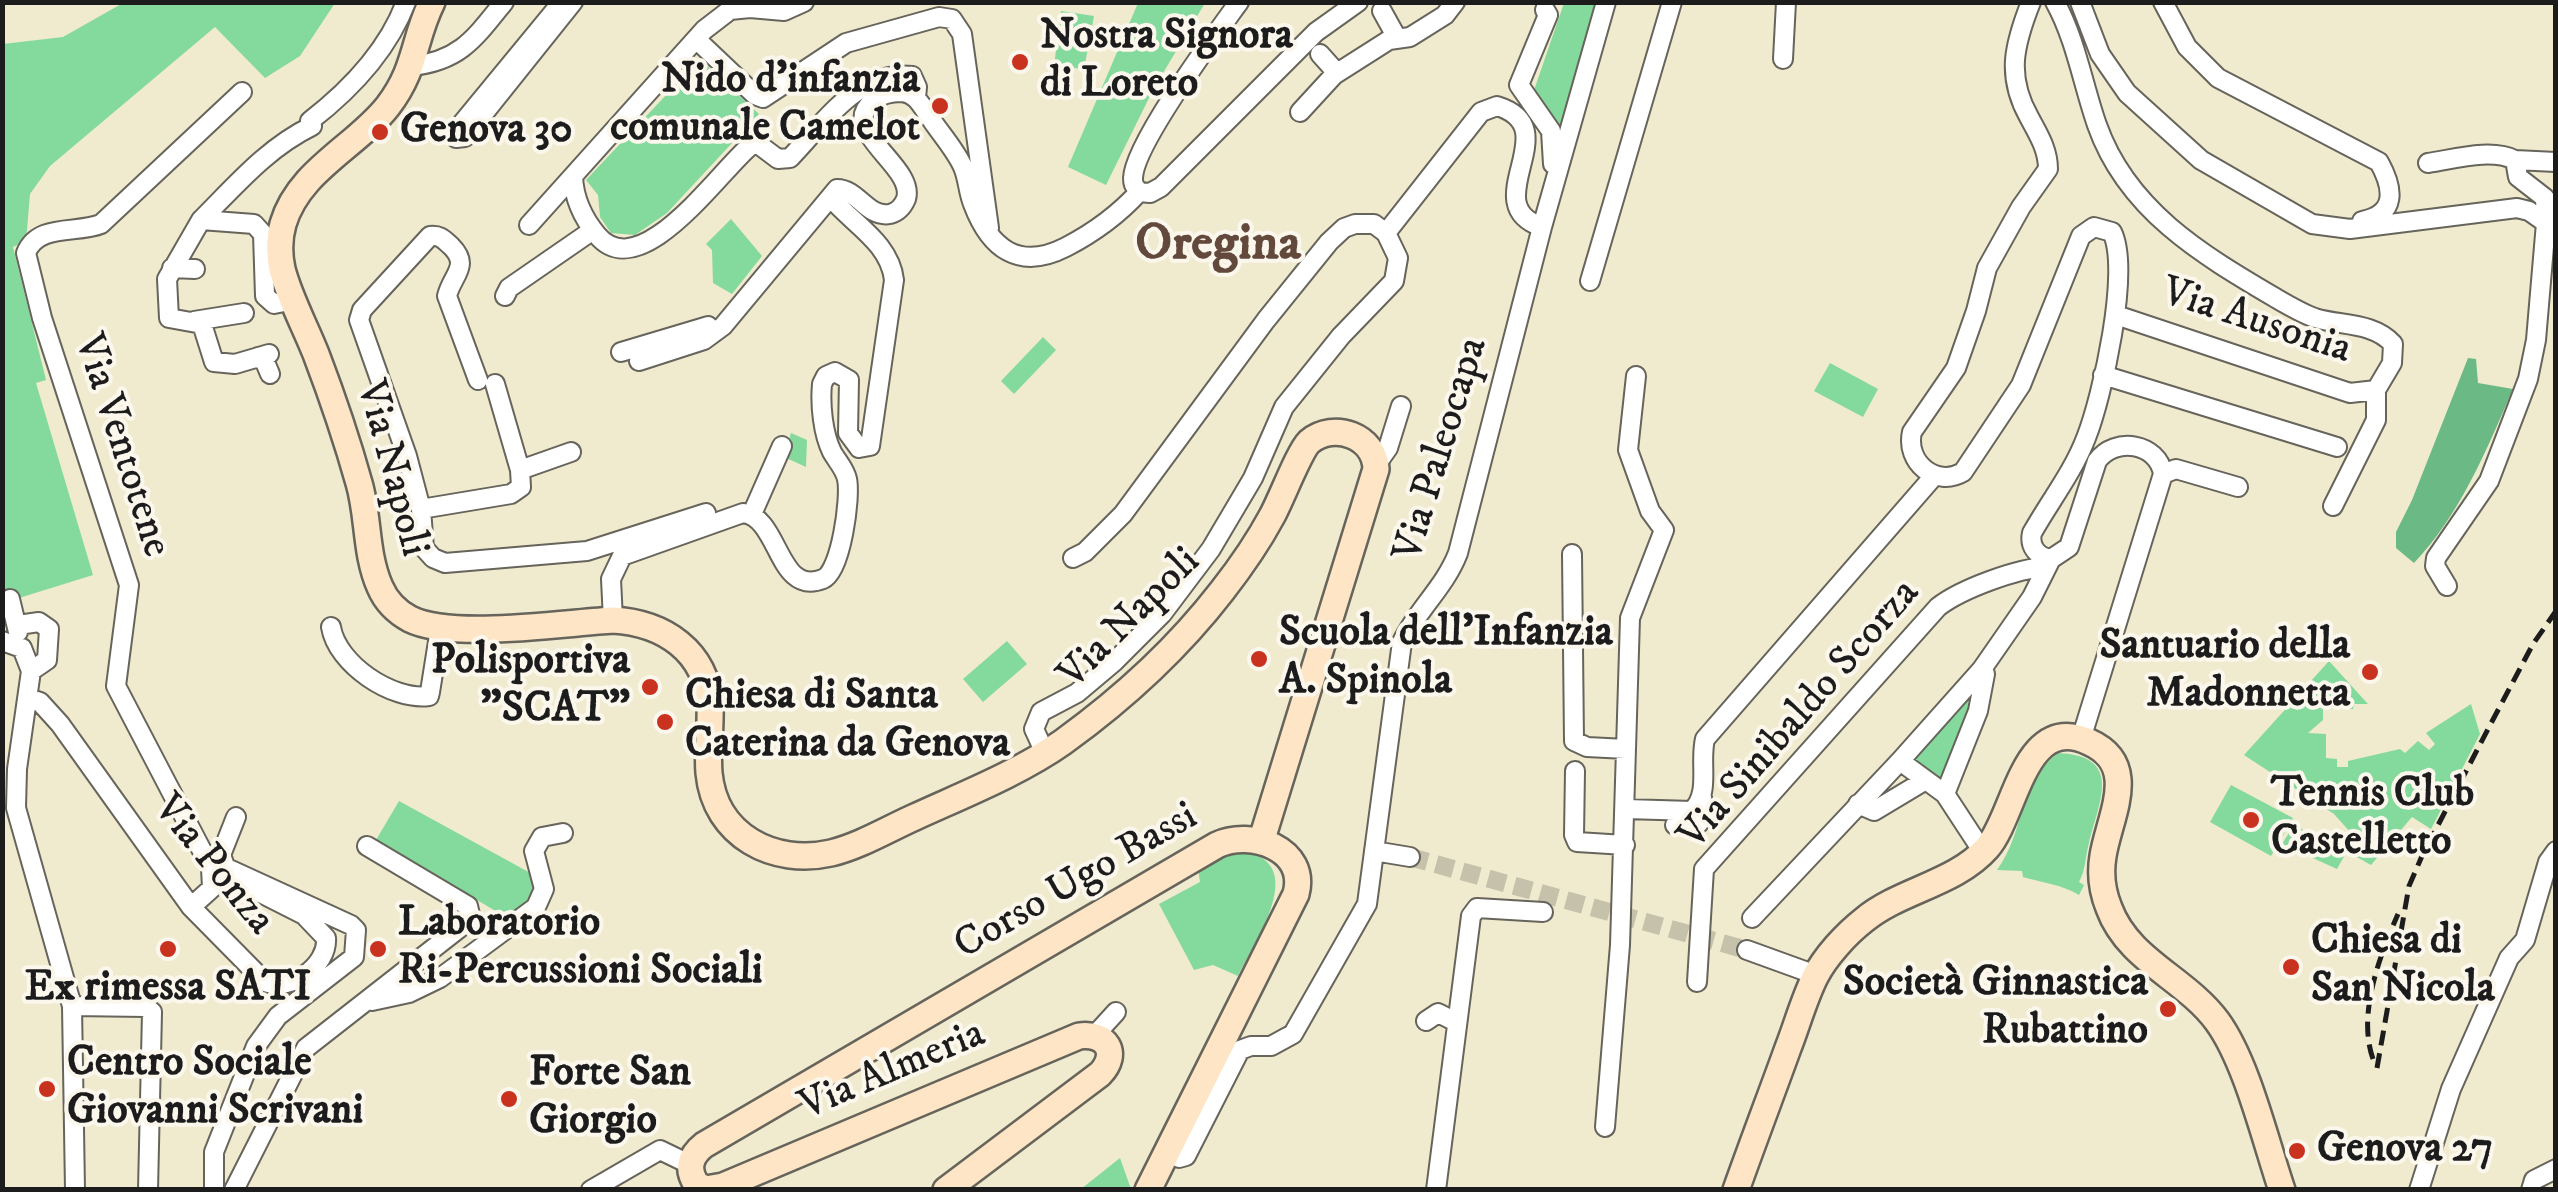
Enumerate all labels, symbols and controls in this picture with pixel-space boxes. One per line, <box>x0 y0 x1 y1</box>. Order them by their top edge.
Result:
place label: Nostra Signora di Loreto <box>1040 13 1293 111</box>
marker: Nostra Signora di Loreto <box>1009 51 1031 73</box>
place label: Nido d'infanzia comunale Camelot <box>610 57 920 156</box>
marker: Nido d'infanzia comunale Camelot <box>929 95 951 117</box>
place label: Genova 30 <box>400 107 573 157</box>
marker: Genova 30 <box>369 121 391 143</box>
district label: Oregina <box>1135 216 1301 278</box>
street label: Via Ausonia <box>2155 269 2357 377</box>
street label: Via Ventotene <box>60 328 180 564</box>
street label: Via Paleocapa <box>1385 332 1501 568</box>
street label: Via Napoli <box>342 376 438 562</box>
street label: Via Napoli <box>1050 539 1212 701</box>
street label: Via Sinibaldo Scorza <box>1670 570 1932 862</box>
place label: Scuola dell'Infanzia A. Spinola <box>1279 610 1613 708</box>
place label: Santuario della Madonnetta <box>2100 623 2350 721</box>
place label: Polisportiva "SCAT" <box>431 638 630 736</box>
marker: Scuola dell'Infanzia A. Spinola <box>1248 648 1270 670</box>
marker: Santuario della Madonnetta <box>2359 661 2381 683</box>
place label: Chiesa di Santa Caterina da Genova <box>685 673 1010 771</box>
marker: Polisportiva "SCAT" <box>639 676 661 698</box>
marker: Chiesa di Santa Caterina da Genova <box>654 711 676 733</box>
place label: Tennis Club Castelletto <box>2271 771 2474 869</box>
street label: Via Ponza <box>140 786 284 946</box>
street label: Corso Ugo Bassi <box>947 793 1207 973</box>
marker: Tennis Club Castelletto <box>2240 809 2262 831</box>
place label: Laboratorio Ri-Percussioni Sociali <box>398 900 763 998</box>
place label: Chiesa di San Nicola <box>2311 918 2495 1016</box>
marker: Ex rimessa SATI <box>157 938 179 960</box>
marker: Laboratorio Ri-Percussioni Sociali <box>367 938 389 960</box>
marker: Chiesa di San Nicola <box>2280 956 2302 978</box>
place label: Società Ginnastica Rubattino <box>1843 960 2148 1058</box>
place label: Ex rimessa SATI <box>25 965 311 1015</box>
marker: Società Ginnastica Rubattino <box>2157 998 2179 1020</box>
street label: Via Almeria <box>793 1010 993 1134</box>
place label: Centro Sociale Giovanni Scrivani <box>67 1040 363 1138</box>
place label: Forte San Giorgio <box>529 1050 691 1148</box>
marker: Centro Sociale Giovanni Scrivani <box>36 1078 58 1100</box>
marker: Forte San Giorgio <box>498 1088 520 1110</box>
place label: Genova 27 <box>2317 1126 2493 1176</box>
marker: Genova 27 <box>2286 1140 2308 1162</box>

